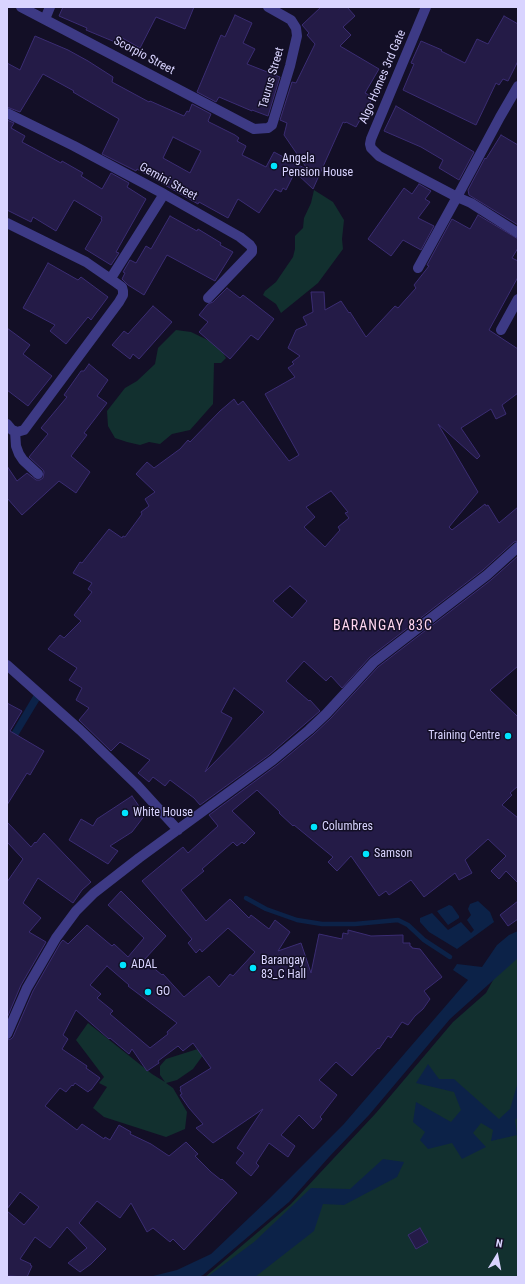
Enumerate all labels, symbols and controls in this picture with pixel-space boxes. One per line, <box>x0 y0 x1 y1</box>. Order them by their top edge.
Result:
street label: Algo Homes 3rd Gate <box>357 28 409 126</box>
street label: Scorpio Street <box>111 34 177 78</box>
street label: Taurus Street <box>256 46 288 110</box>
place label: Angela Pension House <box>282 152 353 180</box>
street label: Gemini Street <box>137 160 199 204</box>
marker: Angela Pension House <box>269 161 279 171</box>
district label: BARANGAY 83C <box>333 618 433 634</box>
place label: Training Centre <box>428 729 500 743</box>
marker: Training Centre <box>503 731 513 741</box>
place label: White House <box>133 806 193 820</box>
marker: White House <box>120 808 130 818</box>
place label: Columbres <box>322 820 373 834</box>
marker: Columbres <box>309 822 319 832</box>
place label: Samson <box>374 847 412 861</box>
marker: Samson <box>361 849 371 859</box>
place label: Barangay 83_C Hall <box>261 954 306 982</box>
place label: ADAL <box>131 958 157 972</box>
marker: ADAL <box>118 960 128 970</box>
marker: Barangay 83_C Hall <box>248 963 258 973</box>
place label: GO <box>156 985 170 999</box>
marker: GO <box>143 987 153 997</box>
north arrow <box>477 1236 517 1276</box>
text: N <box>495 1237 504 1251</box>

